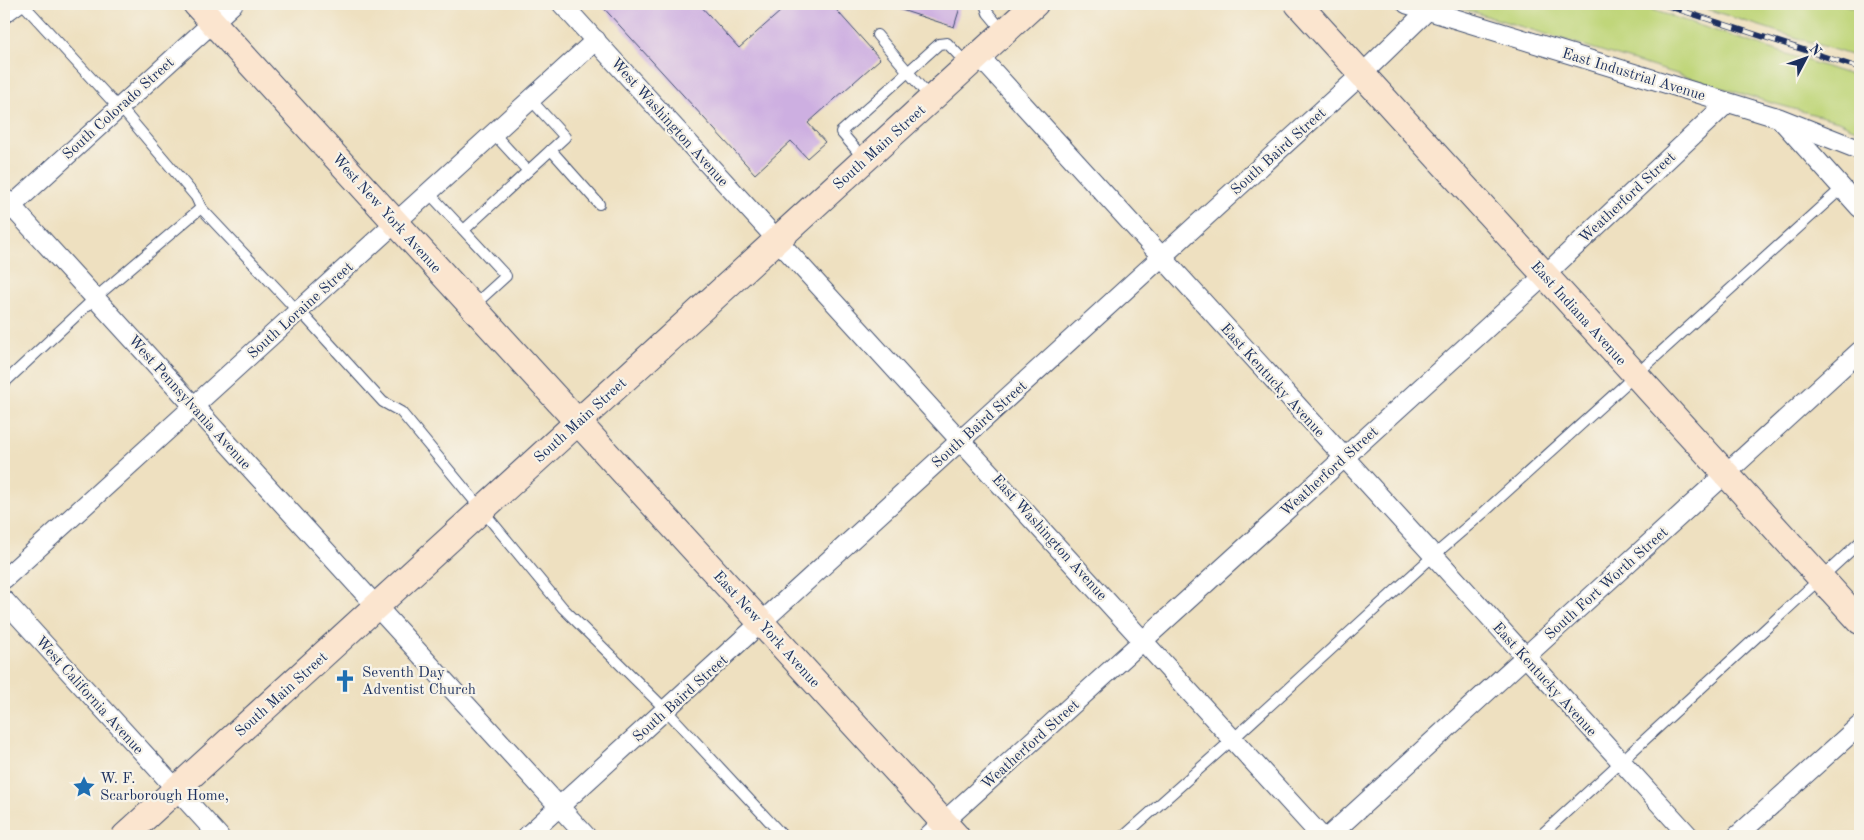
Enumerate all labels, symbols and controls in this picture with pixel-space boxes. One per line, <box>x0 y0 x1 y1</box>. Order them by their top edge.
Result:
north arrow <box>1782 32 1832 82</box>
text: N <box>1806 41 1824 59</box>
street label: East Industrial Avenue <box>1560 47 1707 104</box>
street label: South Colorado Street <box>60 55 178 163</box>
street label: West Washington Avenue <box>607 56 730 190</box>
street label: South Main Street <box>831 103 929 193</box>
street label: South Baird Street <box>1229 106 1329 199</box>
street label: Weatherford Street <box>1577 150 1679 246</box>
street label: West New York Avenue <box>329 151 443 277</box>
street label: East Indiana Avenue <box>1527 259 1628 369</box>
street label: South Loraine Street <box>245 260 357 362</box>
street label: East Kentucky Avenue <box>1217 321 1327 441</box>
street label: West Pennsylvania Avenue <box>125 333 253 473</box>
street label: South Main Street <box>532 376 630 466</box>
street label: South Baird Street <box>930 379 1030 472</box>
street label: Weatherford Street <box>1278 424 1382 520</box>
street label: East Washington Avenue <box>989 472 1109 604</box>
street label: South Fort Worth Street <box>1543 525 1671 643</box>
street label: East New York Avenue <box>710 569 822 691</box>
street label: East Kentucky Avenue <box>1489 620 1599 740</box>
street label: West California Avenue <box>32 634 146 758</box>
street label: South Main Street <box>233 650 331 740</box>
street label: South Baird Street <box>631 653 731 746</box>
place label: Seventh Day Adventist Church <box>362 666 476 698</box>
church icon: Seventh Day Adventist Church <box>332 668 358 694</box>
street label: Weatherford Street <box>979 697 1083 793</box>
place label: W. F. Scarborough Home, <box>100 772 229 804</box>
place icon: W. F. Scarborough Home, <box>71 774 97 800</box>

